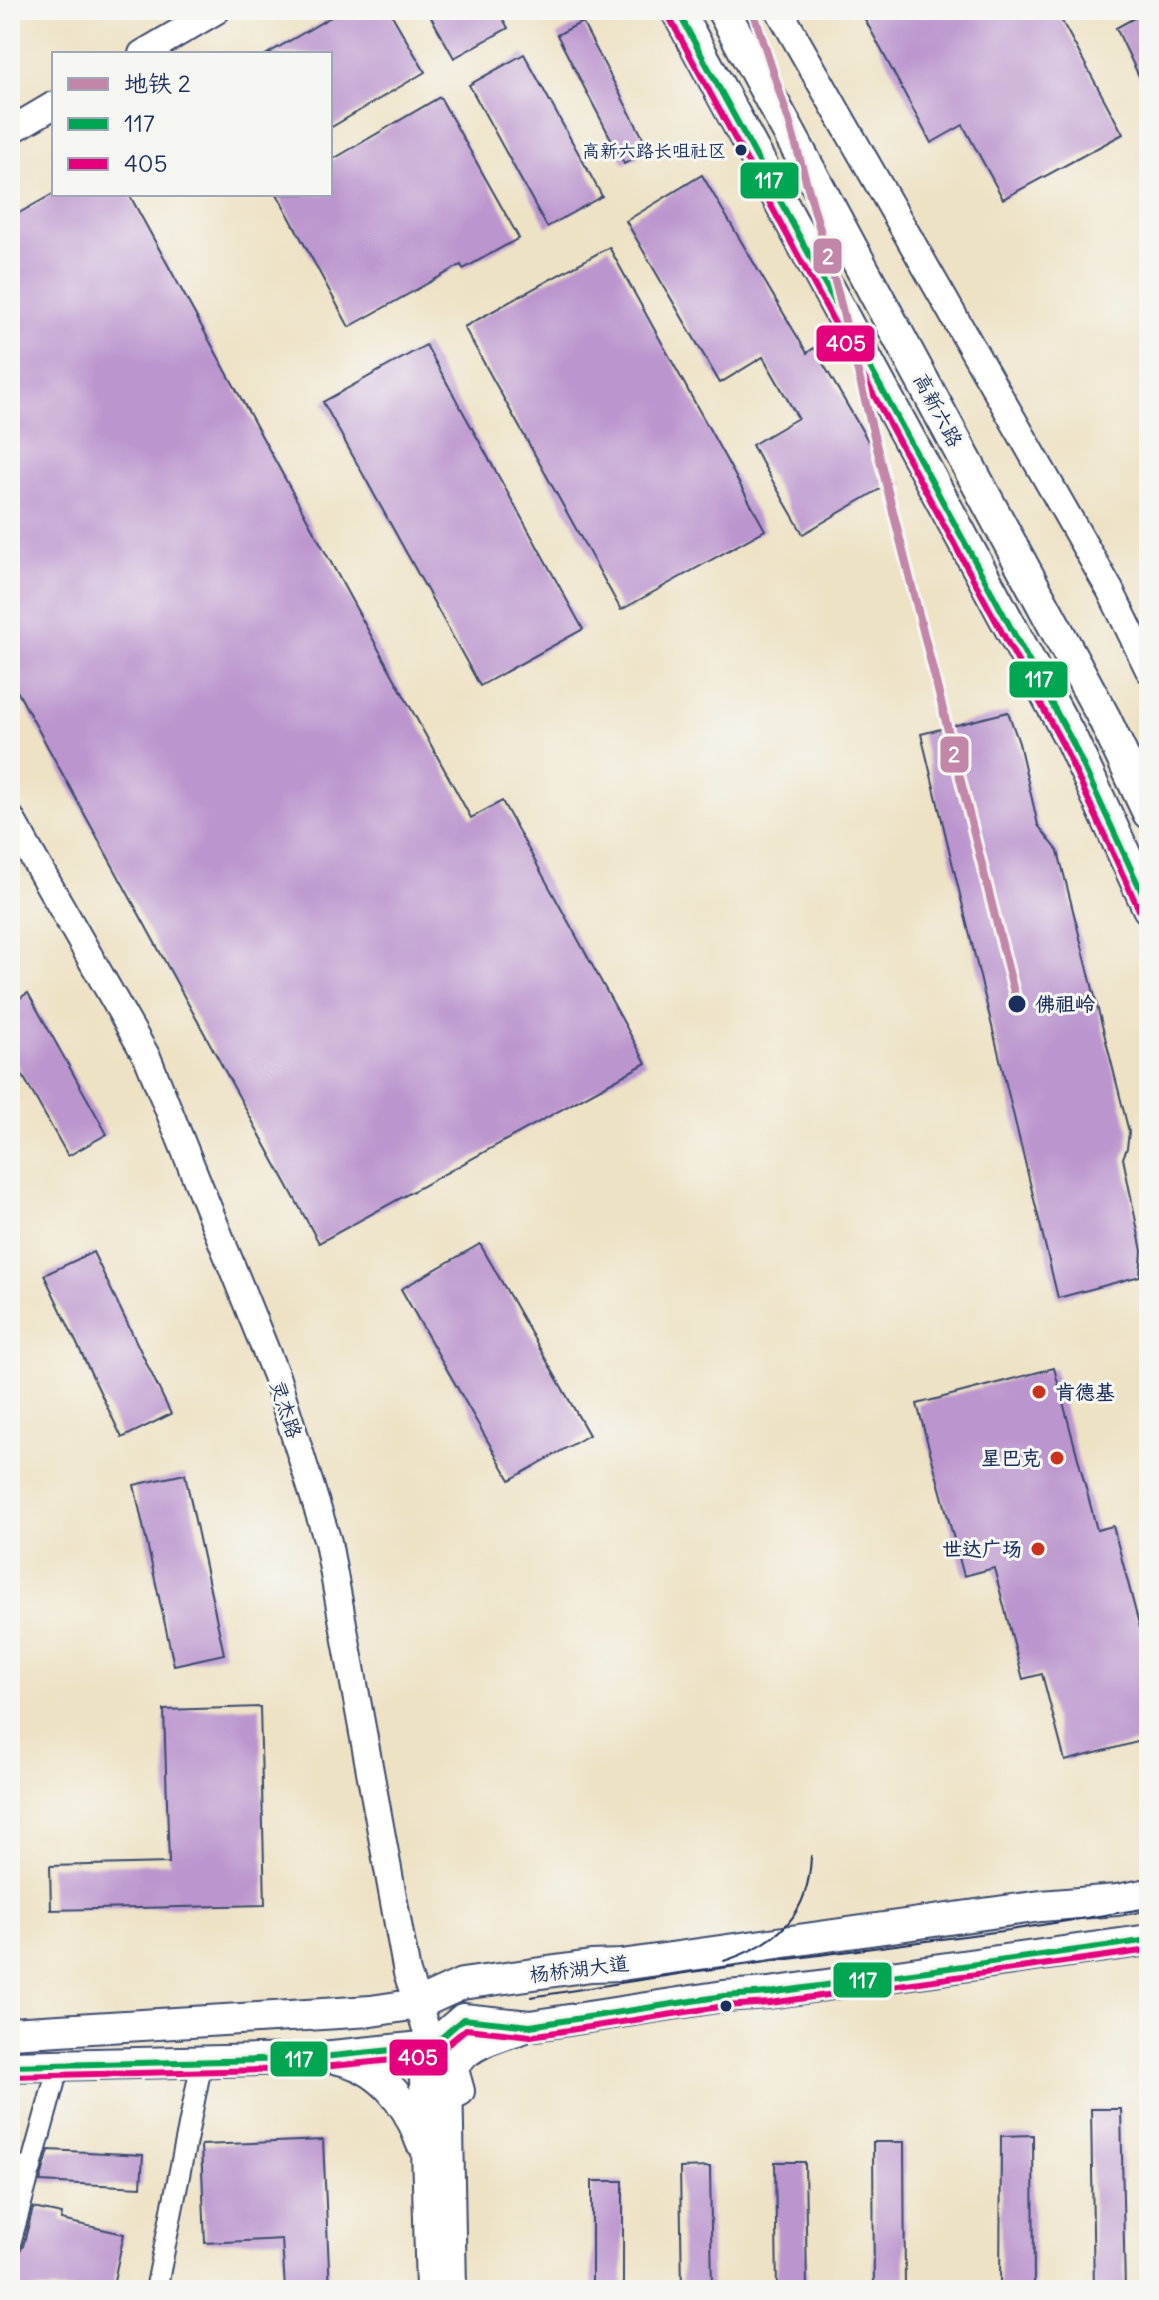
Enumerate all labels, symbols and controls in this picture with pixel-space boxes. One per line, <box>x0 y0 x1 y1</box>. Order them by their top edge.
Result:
legend <box>52 52 332 196</box>
text: 地铁 2 <box>124 68 191 98</box>
text: 117 <box>124 108 155 138</box>
place label: 高新六路长咀社区 <box>582 139 726 162</box>
marker: 高新六路长咀社区 <box>733 142 749 158</box>
text: 405 <box>124 148 167 178</box>
line badge: 117 <box>739 161 800 200</box>
text: 117 <box>755 166 783 194</box>
line badge: 2 <box>812 237 843 275</box>
text: 2 <box>822 242 834 270</box>
line badge: 405 <box>815 324 876 363</box>
text: 405 <box>826 329 866 357</box>
street label: 高新六路 <box>909 369 969 452</box>
line badge: 117 <box>1008 660 1069 699</box>
text: 117 <box>1025 665 1053 693</box>
line badge: 2 <box>939 735 970 774</box>
text: 2 <box>948 740 960 768</box>
place label: 佛祖岭 <box>1035 991 1095 1016</box>
marker: 佛祖岭 <box>1006 993 1028 1015</box>
street label: 灵杰路 <box>265 1376 308 1442</box>
place label: 肯德基 <box>1055 1379 1115 1404</box>
marker: 肯德基 <box>1030 1383 1048 1401</box>
place label: 星巴克 <box>981 1445 1041 1470</box>
marker: 星巴克 <box>1048 1449 1066 1467</box>
place label: 世达广场 <box>942 1536 1022 1561</box>
marker: 世达广场 <box>1029 1540 1047 1558</box>
street label: 杨桥湖大道 <box>528 1950 630 1987</box>
line badge: 117 <box>832 1961 893 1999</box>
text: 117 <box>849 1966 877 1994</box>
unlabelled marker <box>718 1998 734 2014</box>
line badge: 405 <box>388 2038 449 2077</box>
line badge: 117 <box>269 2040 329 2078</box>
text: 405 <box>398 2043 438 2071</box>
text: 117 <box>285 2045 313 2073</box>

